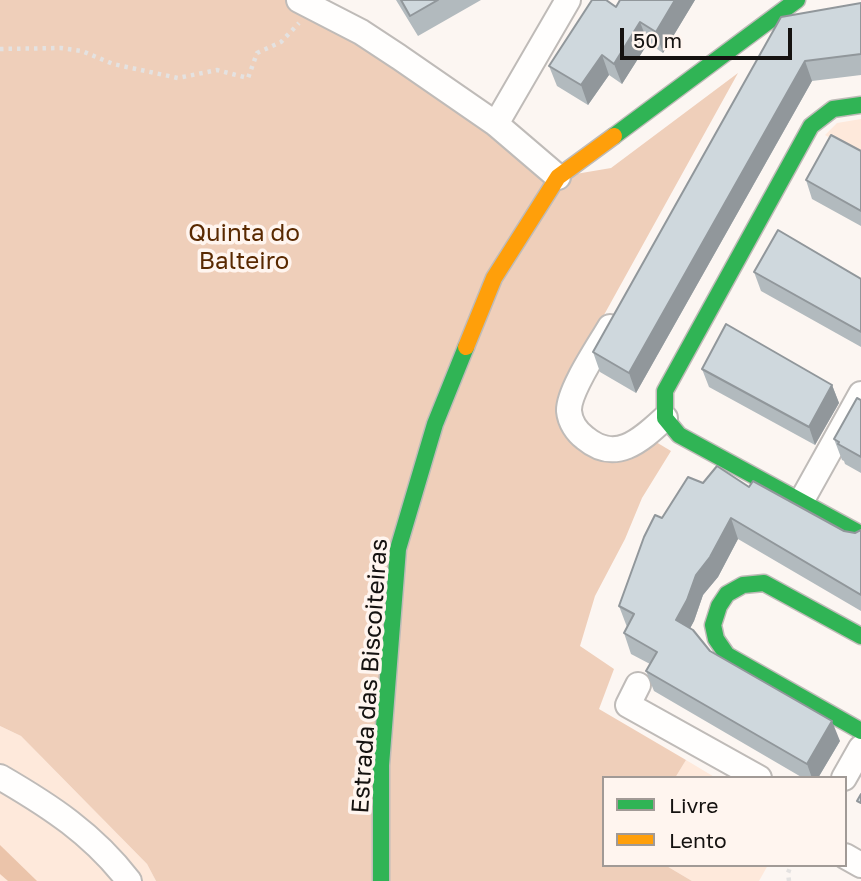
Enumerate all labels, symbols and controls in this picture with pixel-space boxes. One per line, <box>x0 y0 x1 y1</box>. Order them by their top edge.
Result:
scale bar <box>623 14 794 58</box>
text: 50 m <box>633 27 682 53</box>
park label: Quinta do Balteiro <box>188 219 300 275</box>
street label: Estrada das Biscoiteiras <box>346 538 394 814</box>
legend <box>602 776 847 867</box>
text: Livre <box>669 792 719 818</box>
text: Lento <box>669 827 727 853</box>

